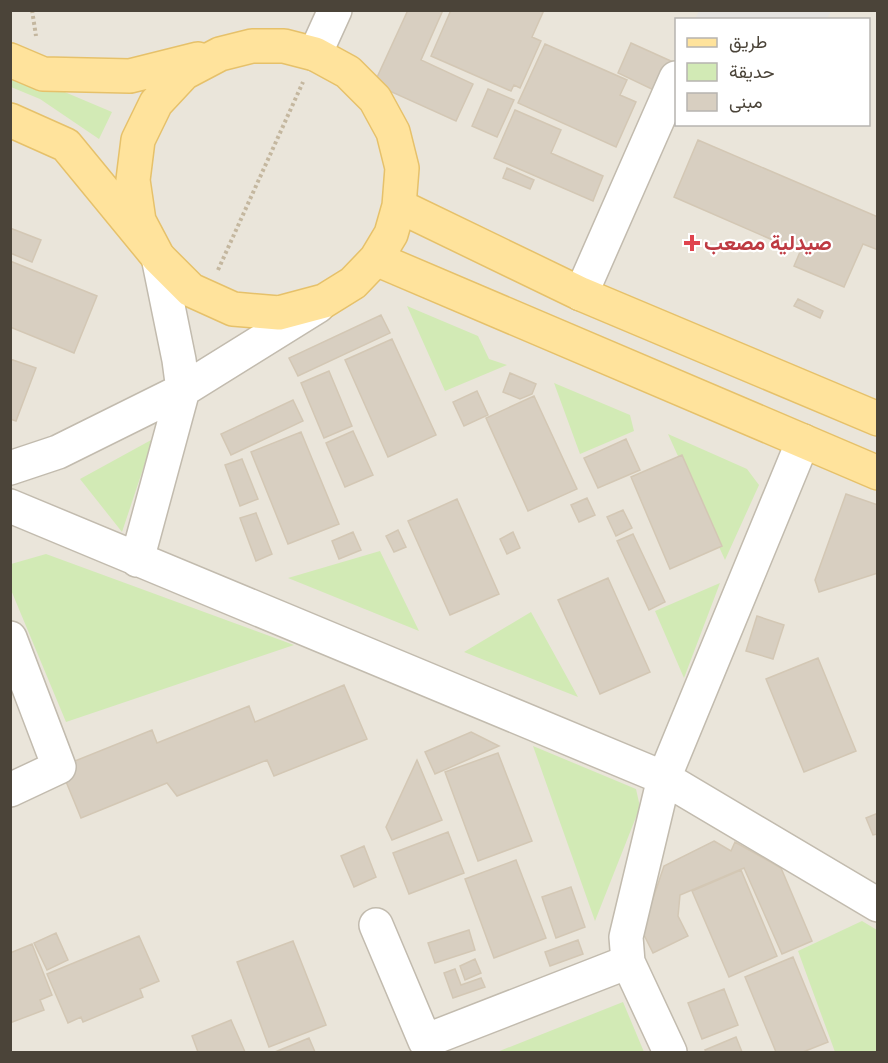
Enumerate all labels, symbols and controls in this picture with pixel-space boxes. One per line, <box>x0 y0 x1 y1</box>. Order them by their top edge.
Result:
legend <box>675 18 870 126</box>
text: طريق <box>729 31 767 53</box>
text: حديقة <box>729 61 775 82</box>
text: مبنى <box>729 91 763 113</box>
place label: صيدلية مصعب <box>704 230 832 255</box>
marker: صيدلية مصعب <box>685 236 699 250</box>

